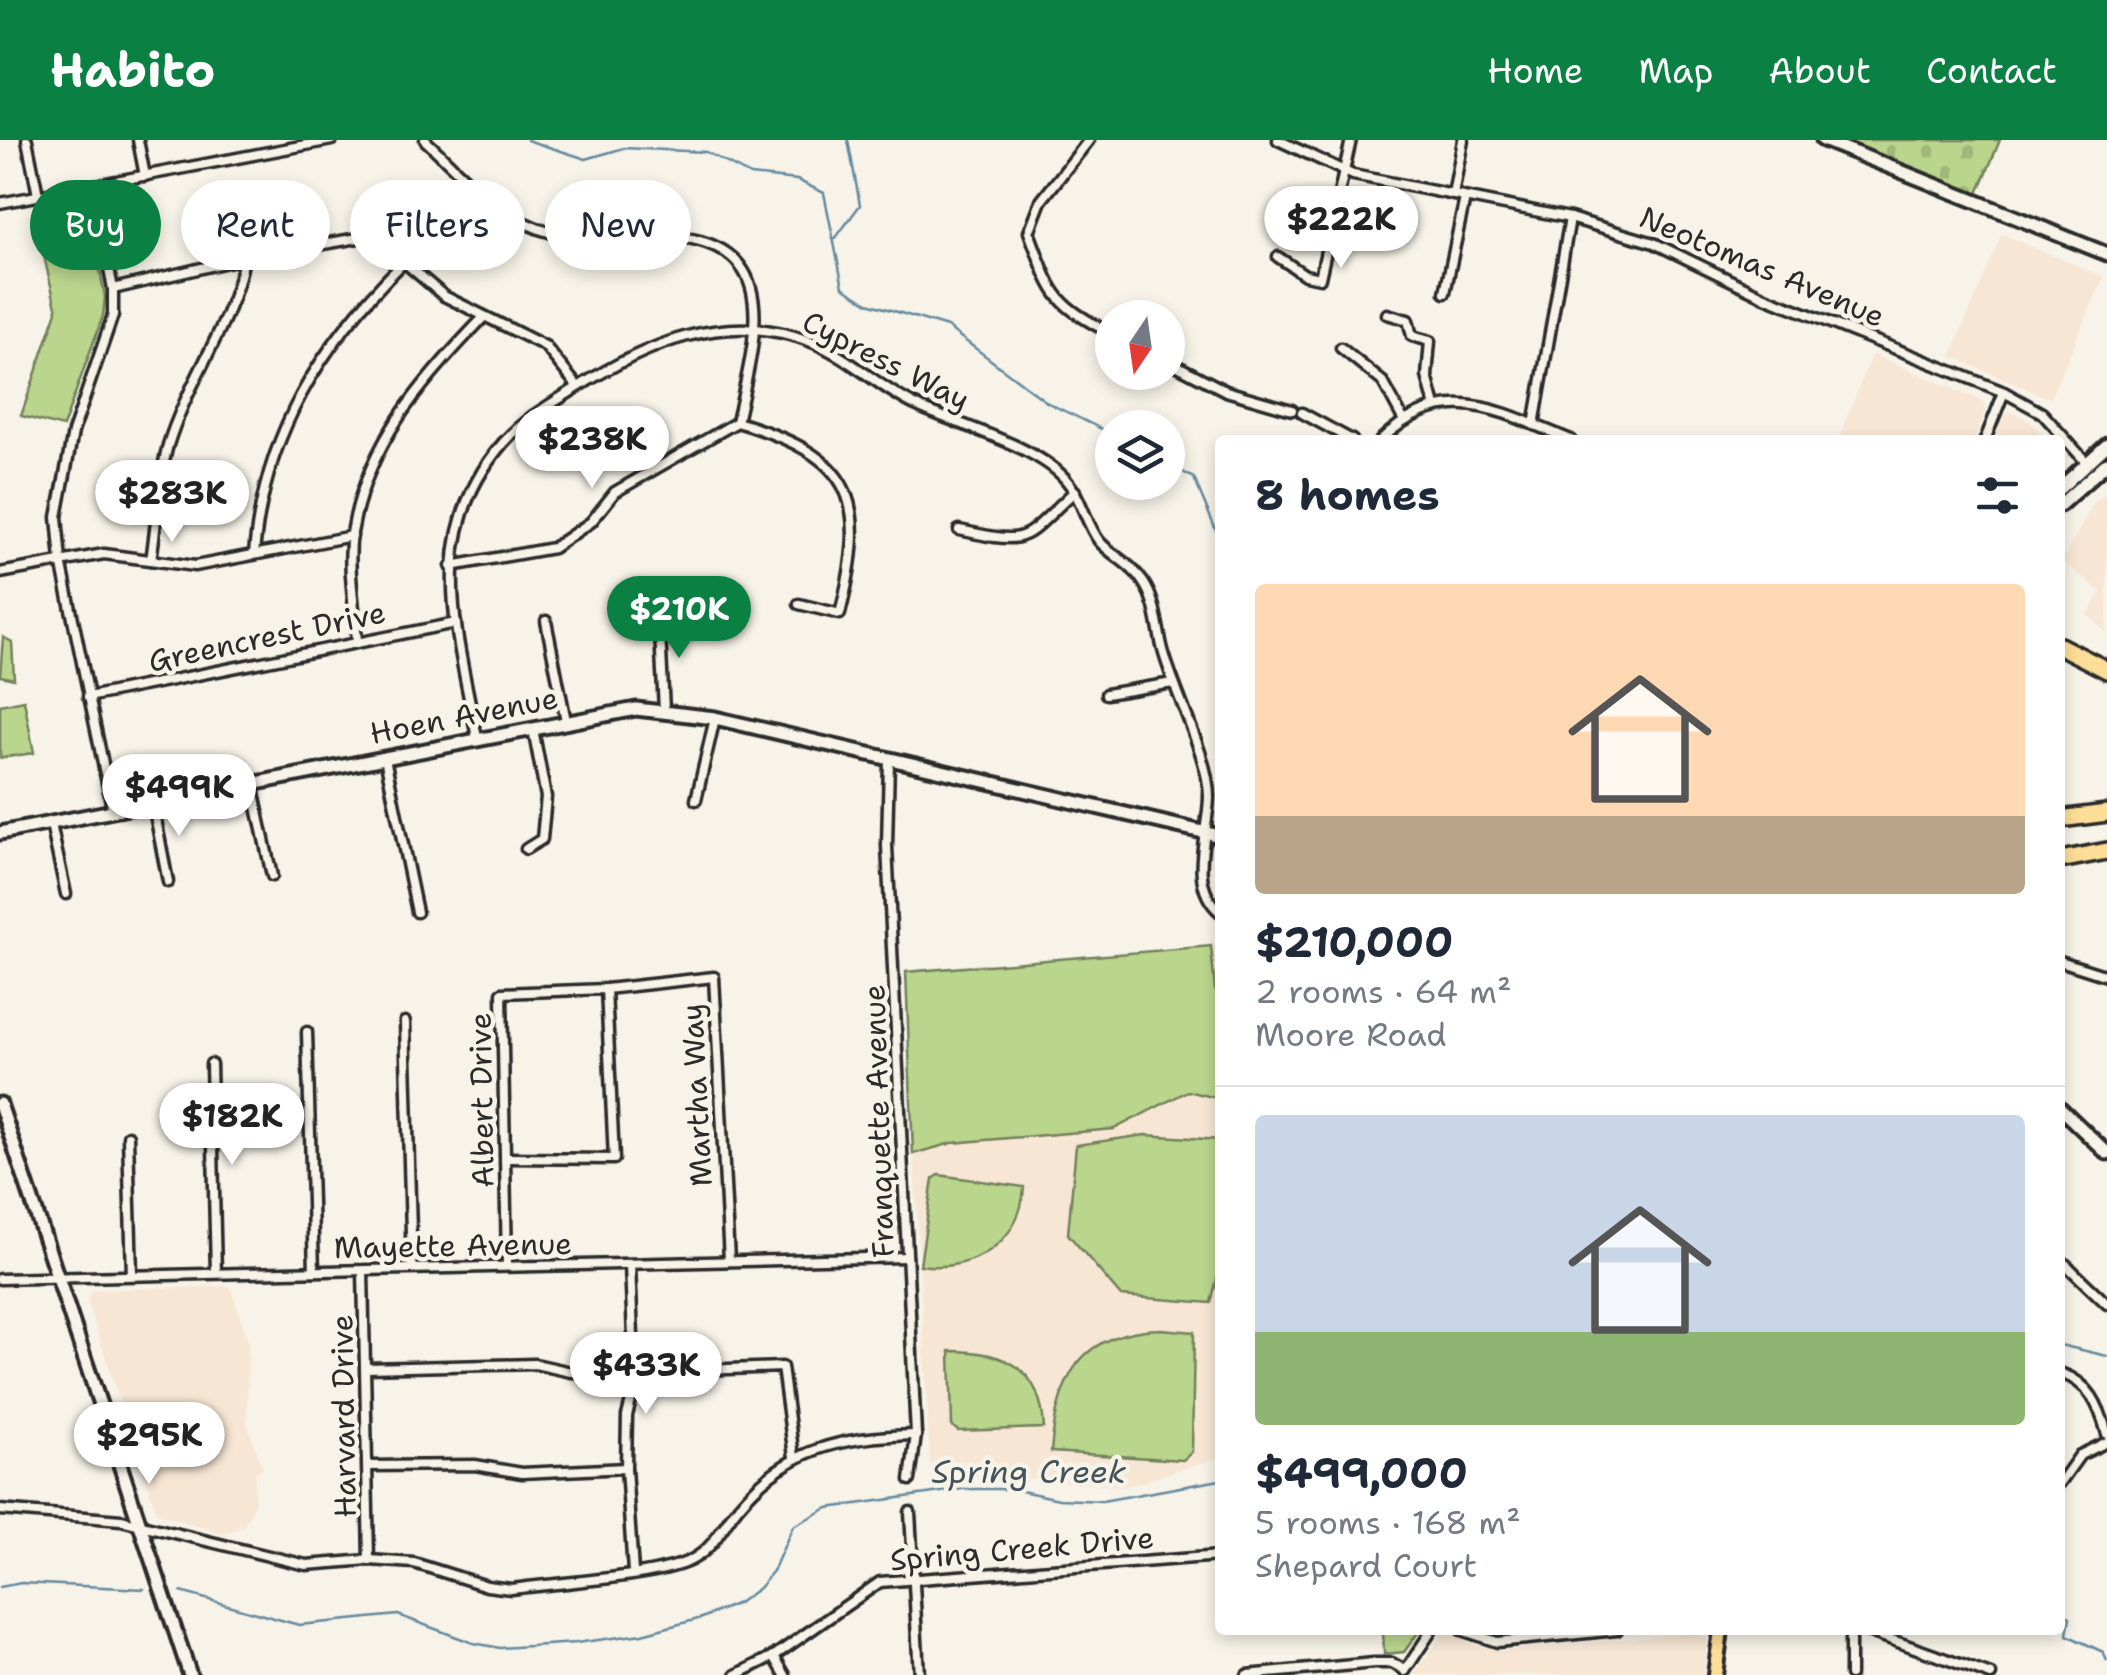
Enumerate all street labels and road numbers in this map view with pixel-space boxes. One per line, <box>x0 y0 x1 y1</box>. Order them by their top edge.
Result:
street label: Neotomas Avenue <box>1633 196 1891 337</box>
street label: Cypress Way <box>796 301 977 420</box>
street label: Greencrest Drive <box>144 591 389 682</box>
street label: Hoen Avenue <box>366 677 561 754</box>
street label: Franquette Avenue <box>853 984 904 1258</box>
street label: Martha Way <box>671 1003 722 1188</box>
street label: Albert Drive <box>459 1012 504 1188</box>
street label: Mayette Avenue <box>333 1223 572 1268</box>
street label: Harvard Drive <box>321 1314 366 1518</box>
street label: Spring Creek Drive <box>888 1517 1156 1580</box>

